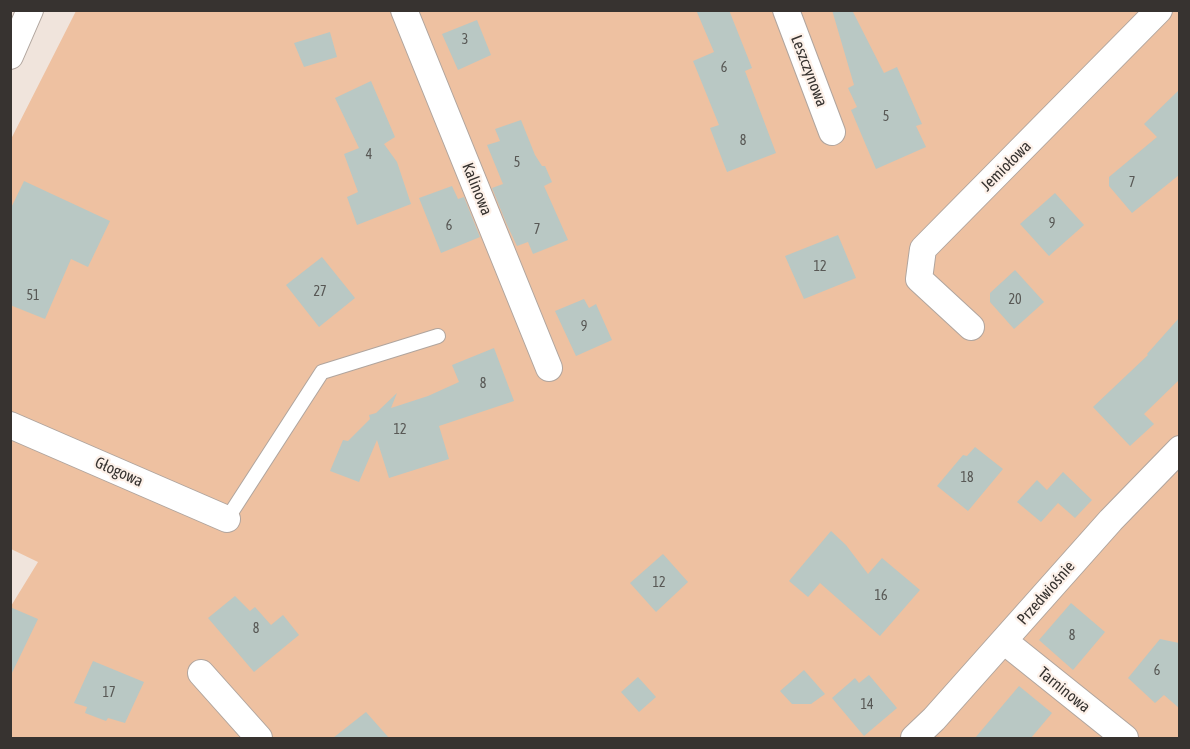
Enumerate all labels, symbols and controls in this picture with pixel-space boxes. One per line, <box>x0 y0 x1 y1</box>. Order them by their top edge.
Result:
house number: 3 <box>462 32 468 48</box>
street label: Leszczynowa <box>787 33 831 109</box>
house number: 6 <box>721 60 727 76</box>
house number: 5 <box>883 109 889 125</box>
house number: 8 <box>740 133 746 149</box>
street label: Jemiołowa <box>977 137 1035 195</box>
house number: 4 <box>366 147 372 163</box>
house number: 5 <box>514 155 520 171</box>
street label: Kalinowa <box>458 160 496 218</box>
house number: 7 <box>1129 175 1135 191</box>
house number: 9 <box>1049 216 1055 232</box>
house number: 6 <box>446 218 452 234</box>
house number: 7 <box>534 222 540 238</box>
house number: 12 <box>813 259 827 275</box>
house number: 27 <box>313 284 327 300</box>
house number: 51 <box>26 288 40 304</box>
house number: 20 <box>1008 292 1022 308</box>
house number: 9 <box>581 319 587 335</box>
house number: 8 <box>480 376 486 392</box>
house number: 12 <box>393 422 407 438</box>
street label: Głogowa <box>92 453 146 491</box>
house number: 18 <box>960 470 974 486</box>
street label: Przedwiośnie <box>1013 557 1079 629</box>
house number: 12 <box>652 575 666 591</box>
house number: 16 <box>874 588 888 604</box>
house number: 8 <box>253 621 259 637</box>
house number: 8 <box>1069 628 1075 644</box>
street label: Tarninowa <box>1034 663 1094 717</box>
house number: 6 <box>1154 663 1160 679</box>
house number: 17 <box>102 685 116 701</box>
house number: 14 <box>860 697 874 713</box>

